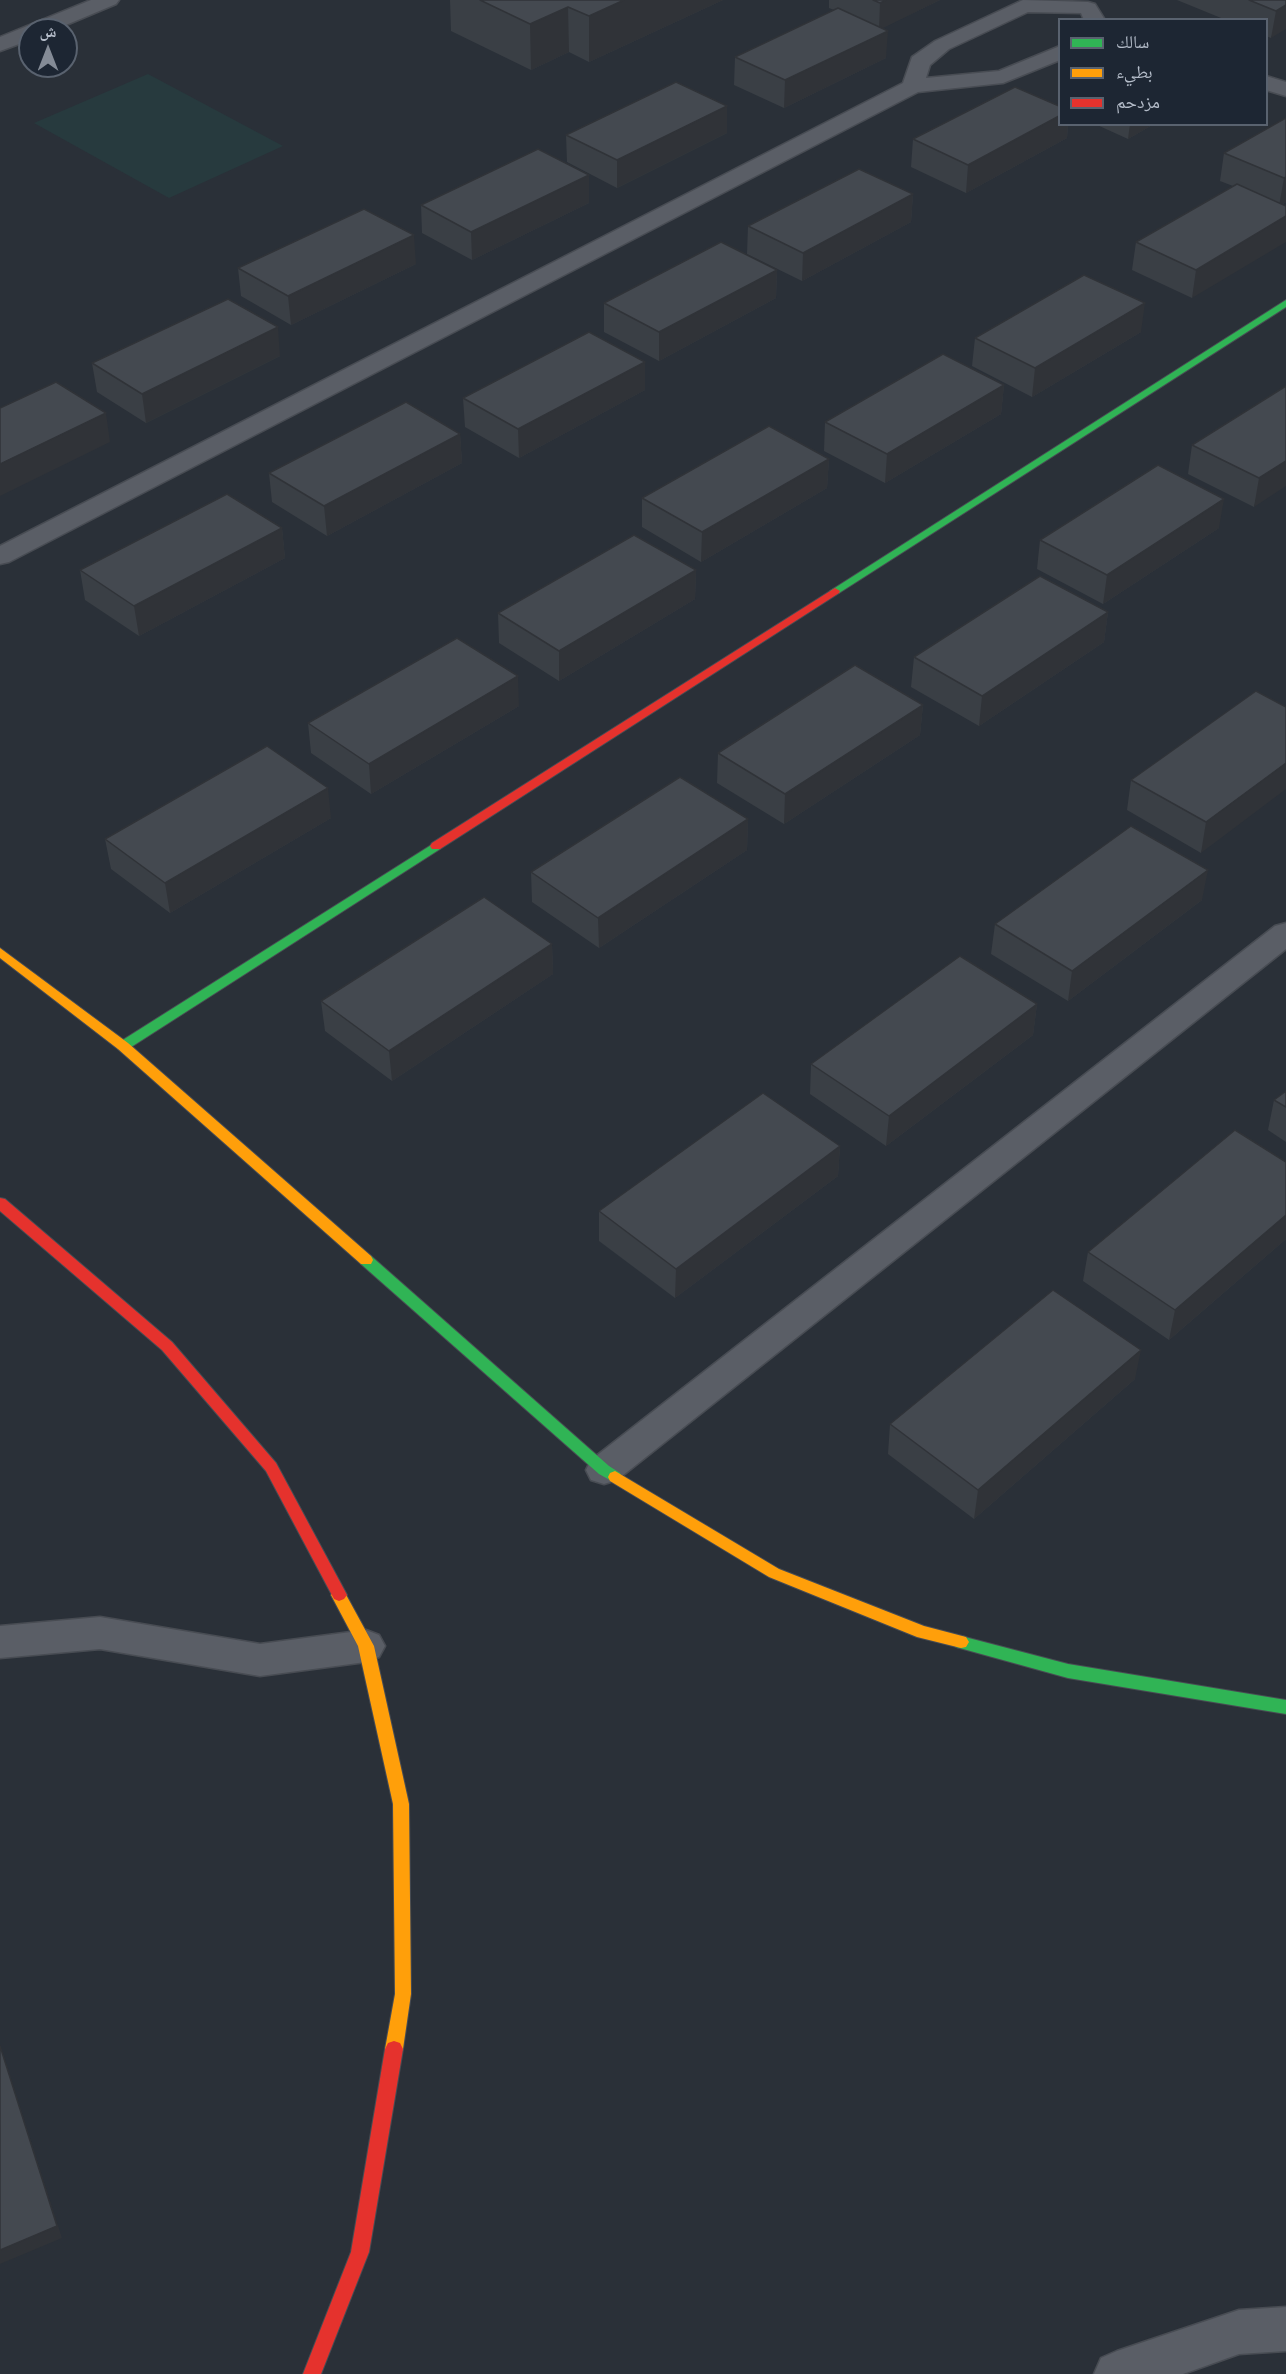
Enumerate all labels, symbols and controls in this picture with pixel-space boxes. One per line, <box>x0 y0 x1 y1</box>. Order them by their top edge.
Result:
north arrow <box>18 18 78 78</box>
legend <box>1058 18 1268 126</box>
text: ش <box>40 20 56 43</box>
text: سالك <box>1116 29 1149 54</box>
text: بطيء <box>1116 59 1153 84</box>
text: مزدحم <box>1116 89 1160 114</box>

